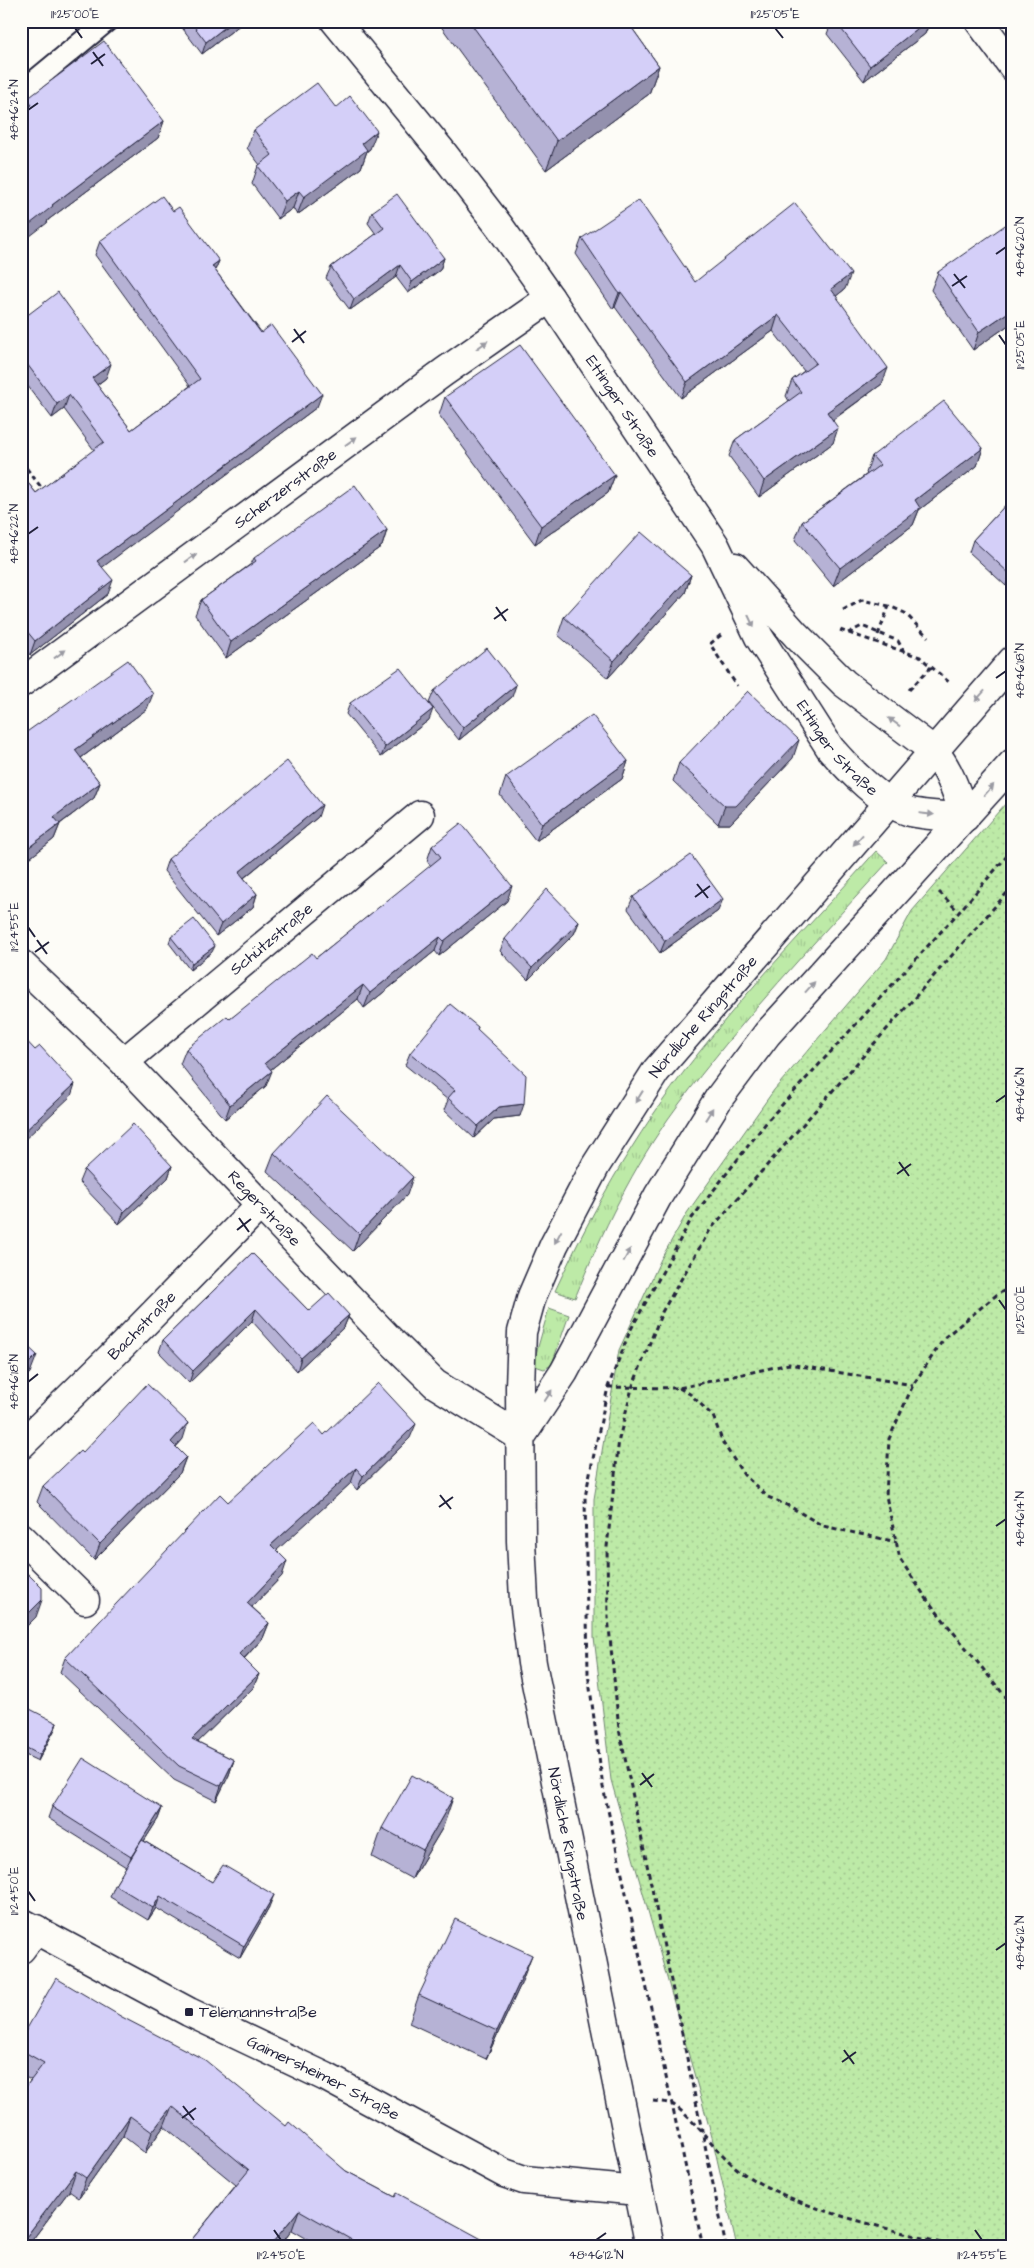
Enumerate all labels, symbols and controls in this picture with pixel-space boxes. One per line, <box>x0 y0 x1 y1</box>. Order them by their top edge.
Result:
text: 11°25'00"E <box>51 6 99 23</box>
text: 11°25'05"E <box>750 6 800 23</box>
text: 48°46'24"N <box>6 79 23 141</box>
text: 48°46'20"N <box>1012 216 1029 278</box>
text: 11°25'05"E <box>1012 320 1029 370</box>
one-way arrow <box>475 340 489 350</box>
street label: Ettinger Straße <box>580 351 665 462</box>
one-way arrow <box>344 436 357 446</box>
street label: Scherzerstraße <box>229 443 341 534</box>
text: 48°46'22"N <box>6 503 23 564</box>
one-way arrow <box>184 553 198 563</box>
one-way arrow <box>748 614 756 628</box>
text: 48°46'18"N <box>1012 643 1029 699</box>
one-way arrow <box>53 649 67 659</box>
one-way arrow <box>974 690 986 702</box>
street label: Ettinger Straße <box>791 696 883 801</box>
one-way arrow <box>887 717 901 727</box>
one-way arrow <box>983 785 995 797</box>
one-way arrow <box>919 810 935 818</box>
one-way arrow <box>852 834 864 846</box>
street label: Schützstraße <box>225 898 318 980</box>
text: 11°24'55"E <box>6 902 23 952</box>
street label: Nördliche Ringstraße <box>643 951 763 1082</box>
one-way arrow <box>804 982 816 994</box>
text: 48°46'16"N <box>1012 1067 1029 1123</box>
one-way arrow <box>635 1090 644 1103</box>
one-way arrow <box>704 1108 714 1121</box>
street label: Regerstraße <box>223 1166 306 1252</box>
one-way arrow <box>554 1230 562 1245</box>
one-way arrow <box>623 1247 631 1262</box>
street label: Bachstraße <box>103 1286 181 1365</box>
text: 11°25'00"E <box>1012 1286 1029 1334</box>
text: 48°46'18"N <box>6 1354 23 1410</box>
one-way arrow <box>543 1390 553 1403</box>
text: 48°46'14"N <box>1012 1490 1029 1547</box>
street label: Nördliche Ringstraße <box>541 1765 594 1923</box>
text: 11°24'50"E <box>6 1867 23 1915</box>
text: 48°46'12"N <box>1012 1915 1029 1970</box>
place label: Telemannstraße <box>199 2001 317 2023</box>
marker: Telemannstraße <box>183 2006 195 2018</box>
street label: Gaimersheimer Straße <box>243 2030 404 2126</box>
text: 11°24'50"E <box>257 2247 305 2264</box>
text: 48°46'12"N <box>569 2247 624 2264</box>
text: 11°24'55"E <box>957 2247 1007 2264</box>

